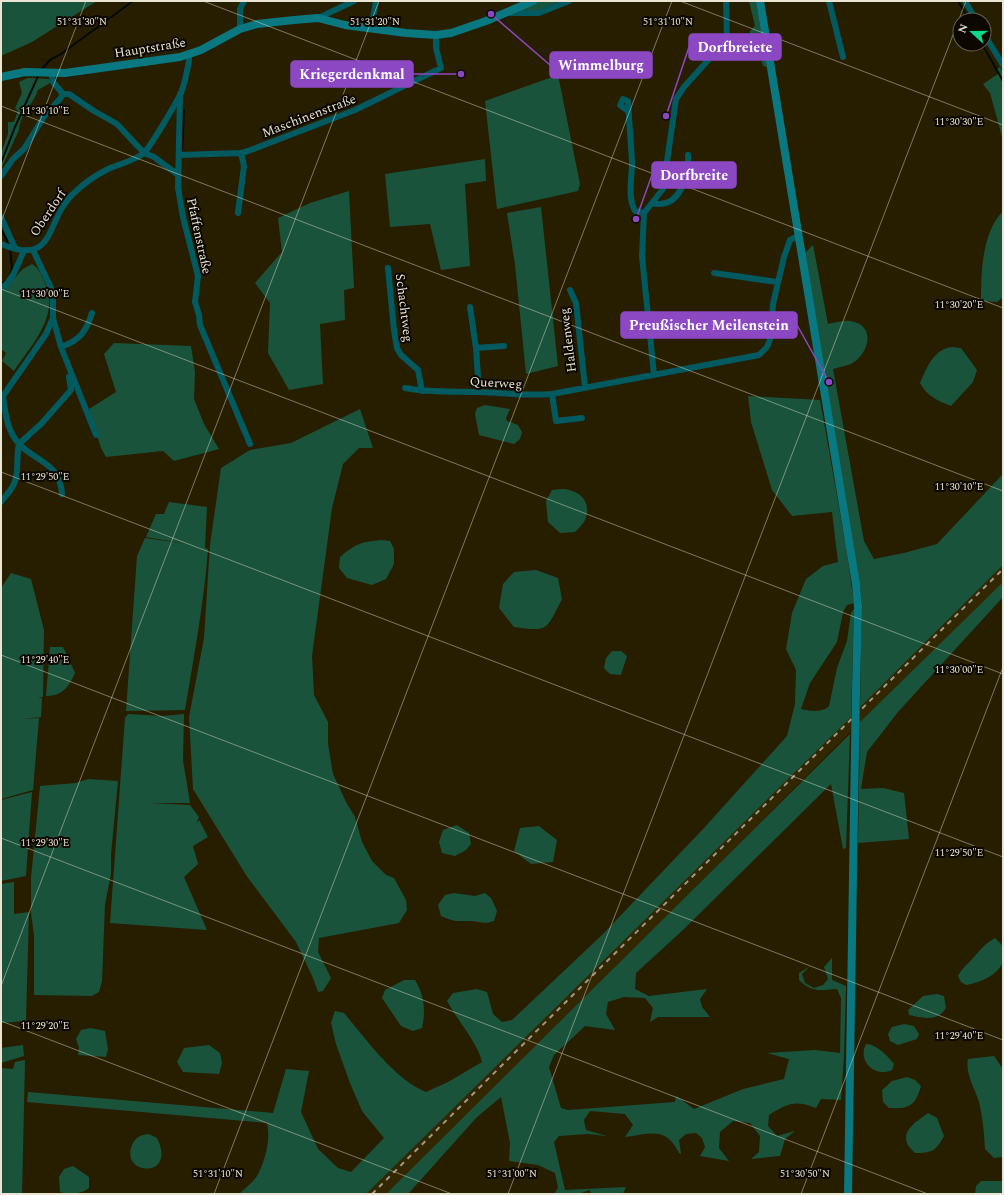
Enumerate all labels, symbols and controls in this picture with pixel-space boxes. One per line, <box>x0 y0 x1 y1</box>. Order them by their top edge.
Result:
north arrow <box>952 12 992 52</box>
text: 51°31'30"N <box>57 14 107 30</box>
text: 51°31'20"N <box>350 14 400 30</box>
text: 51°31'10"N <box>643 14 693 30</box>
text: N <box>954 21 973 36</box>
street label: Hauptstraße <box>113 32 187 64</box>
callout: Dorfbreiete <box>689 34 781 60</box>
text: Dorfbreiete <box>697 37 773 58</box>
callout: Wimmelburg <box>550 52 652 78</box>
text: Wimmelburg <box>558 55 644 76</box>
callout: Kriegerdenkmal <box>291 61 413 87</box>
text: Kriegerdenkmal <box>299 64 405 85</box>
street label: Maschinenstraße <box>259 89 359 143</box>
text: 11°30'10"E <box>21 103 69 119</box>
text: 11°30'30"E <box>935 114 983 130</box>
callout: Dorfbreite <box>652 162 736 188</box>
text: Dorfbreite <box>660 165 728 186</box>
street label: Oberdorf <box>25 184 72 241</box>
street label: Pfaffenstraße <box>181 196 217 276</box>
street label: Schachtweg <box>390 273 418 343</box>
text: 11°30'00"E <box>21 286 69 302</box>
text: 11°30'20"E <box>935 297 983 313</box>
street label: Haldenweg <box>554 307 582 373</box>
callout: Preußischer Meilenstein <box>621 312 797 338</box>
text: Preußischer Meilenstein <box>629 315 789 336</box>
street label: Querweg <box>469 372 523 394</box>
text: 11°29'50"E <box>21 469 69 485</box>
text: 11°30'10"E <box>935 479 983 495</box>
text: 11°29'40"E <box>21 652 69 668</box>
text: 11°30'00"E <box>935 662 983 678</box>
text: 11°29'30"E <box>21 835 69 851</box>
text: 11°29'50"E <box>935 845 983 861</box>
text: 11°29'20"E <box>21 1018 69 1034</box>
text: 11°29'40"E <box>935 1028 983 1044</box>
text: 51°31'10"N <box>193 1166 243 1182</box>
text: 51°31'00"N <box>487 1166 537 1182</box>
text: 51°30'50"N <box>780 1166 830 1182</box>

